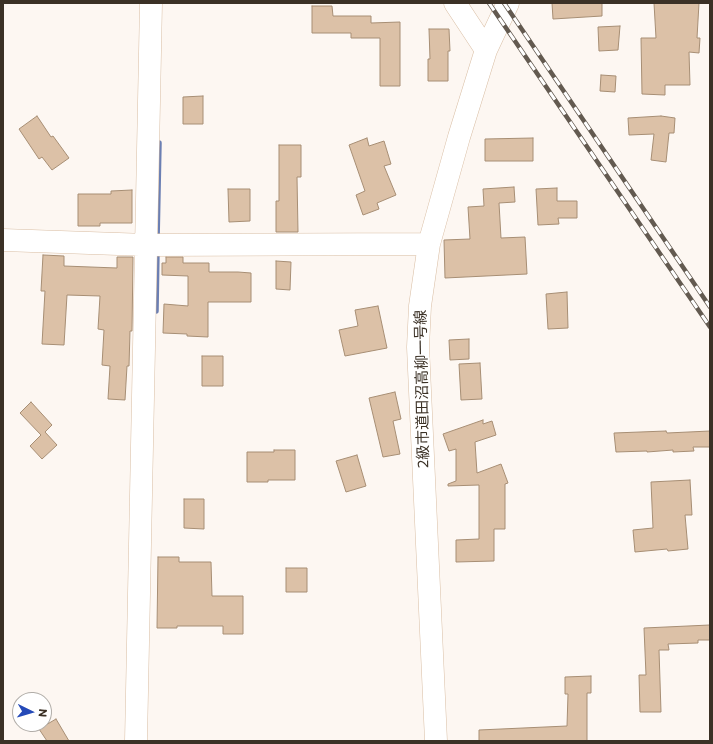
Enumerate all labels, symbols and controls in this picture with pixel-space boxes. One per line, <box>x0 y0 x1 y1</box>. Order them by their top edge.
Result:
street label: 2級市道田沼高柳一号線 <box>412 310 432 468</box>
north arrow <box>12 692 52 732</box>
text: N <box>37 708 50 718</box>

